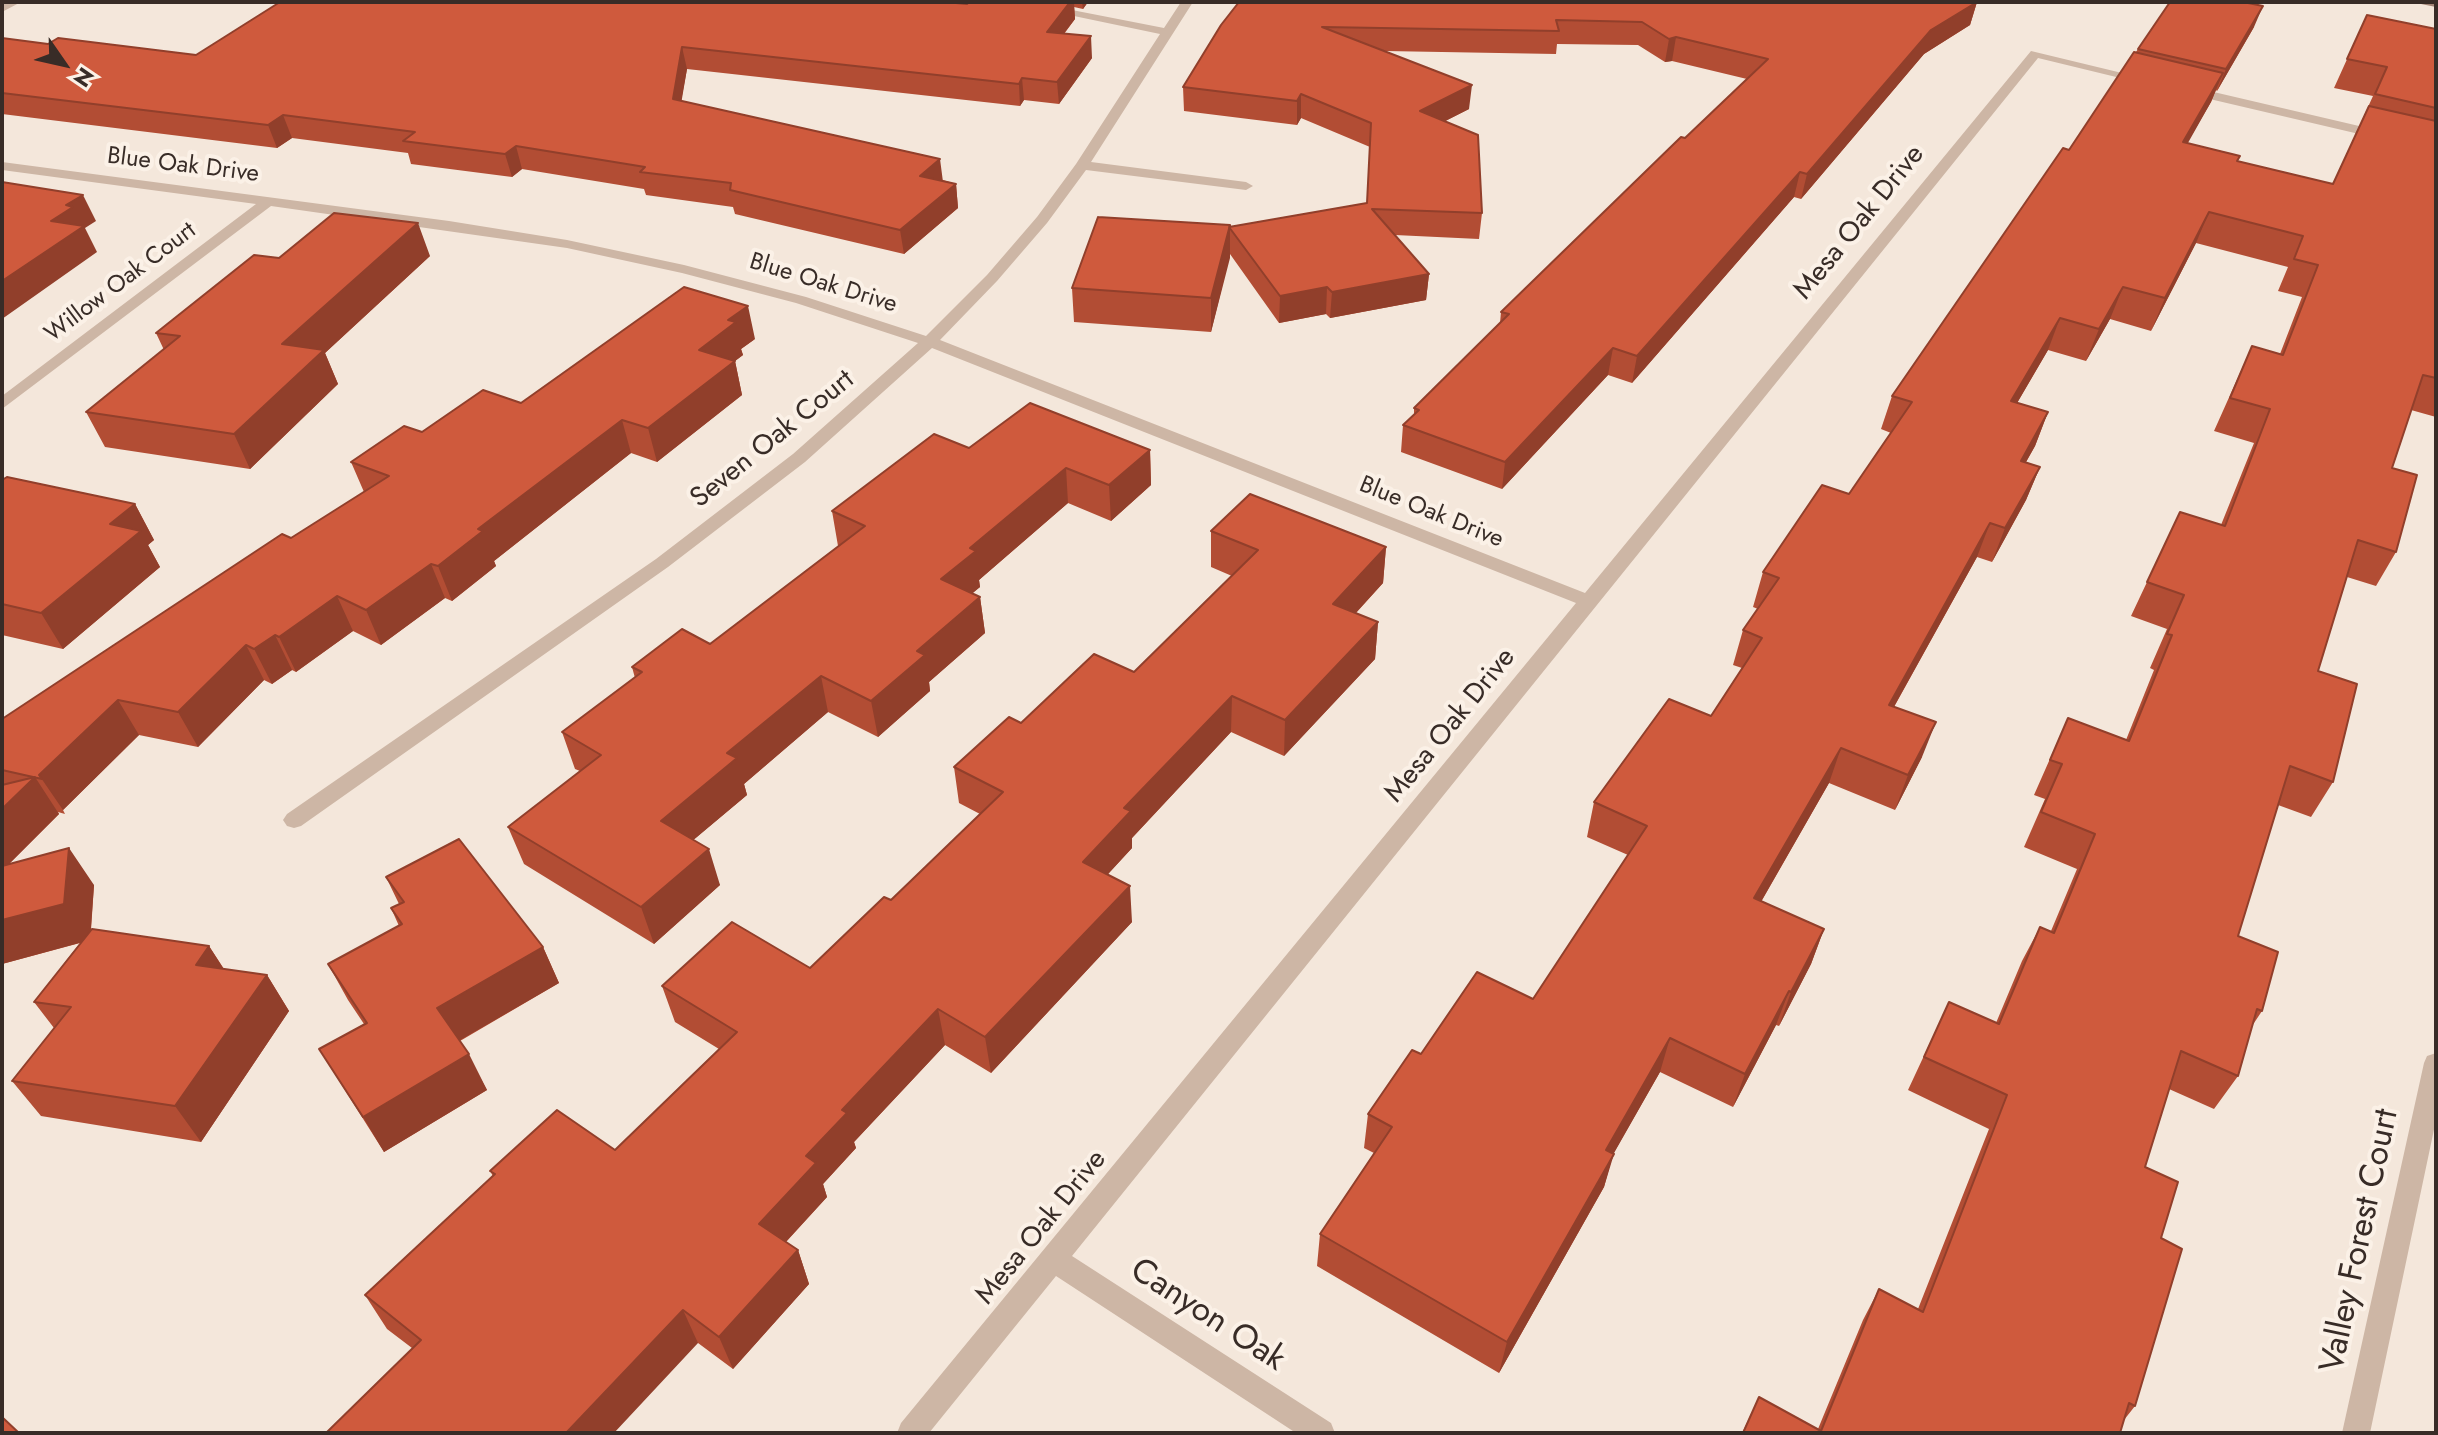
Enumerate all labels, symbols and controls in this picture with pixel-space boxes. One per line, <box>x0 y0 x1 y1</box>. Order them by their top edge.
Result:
north arrow <box>24 24 104 104</box>
text: N <box>66 61 102 94</box>
street label: Mesa Oak Drive <box>1788 139 1932 307</box>
street label: Blue Oak Drive <box>105 142 261 190</box>
street label: Willow Oak Court <box>40 217 202 349</box>
street label: Blue Oak Drive <box>746 248 900 320</box>
street label: Seven Oak Court <box>684 364 862 516</box>
street label: Blue Oak Drive <box>1355 471 1507 555</box>
street label: Mesa Oak Drive <box>1379 642 1523 810</box>
street label: Valley Forest Court <box>2313 1106 2409 1376</box>
street label: Mesa Oak Drive <box>970 1144 1114 1312</box>
street label: Canyon Oak <box>1122 1251 1292 1381</box>

